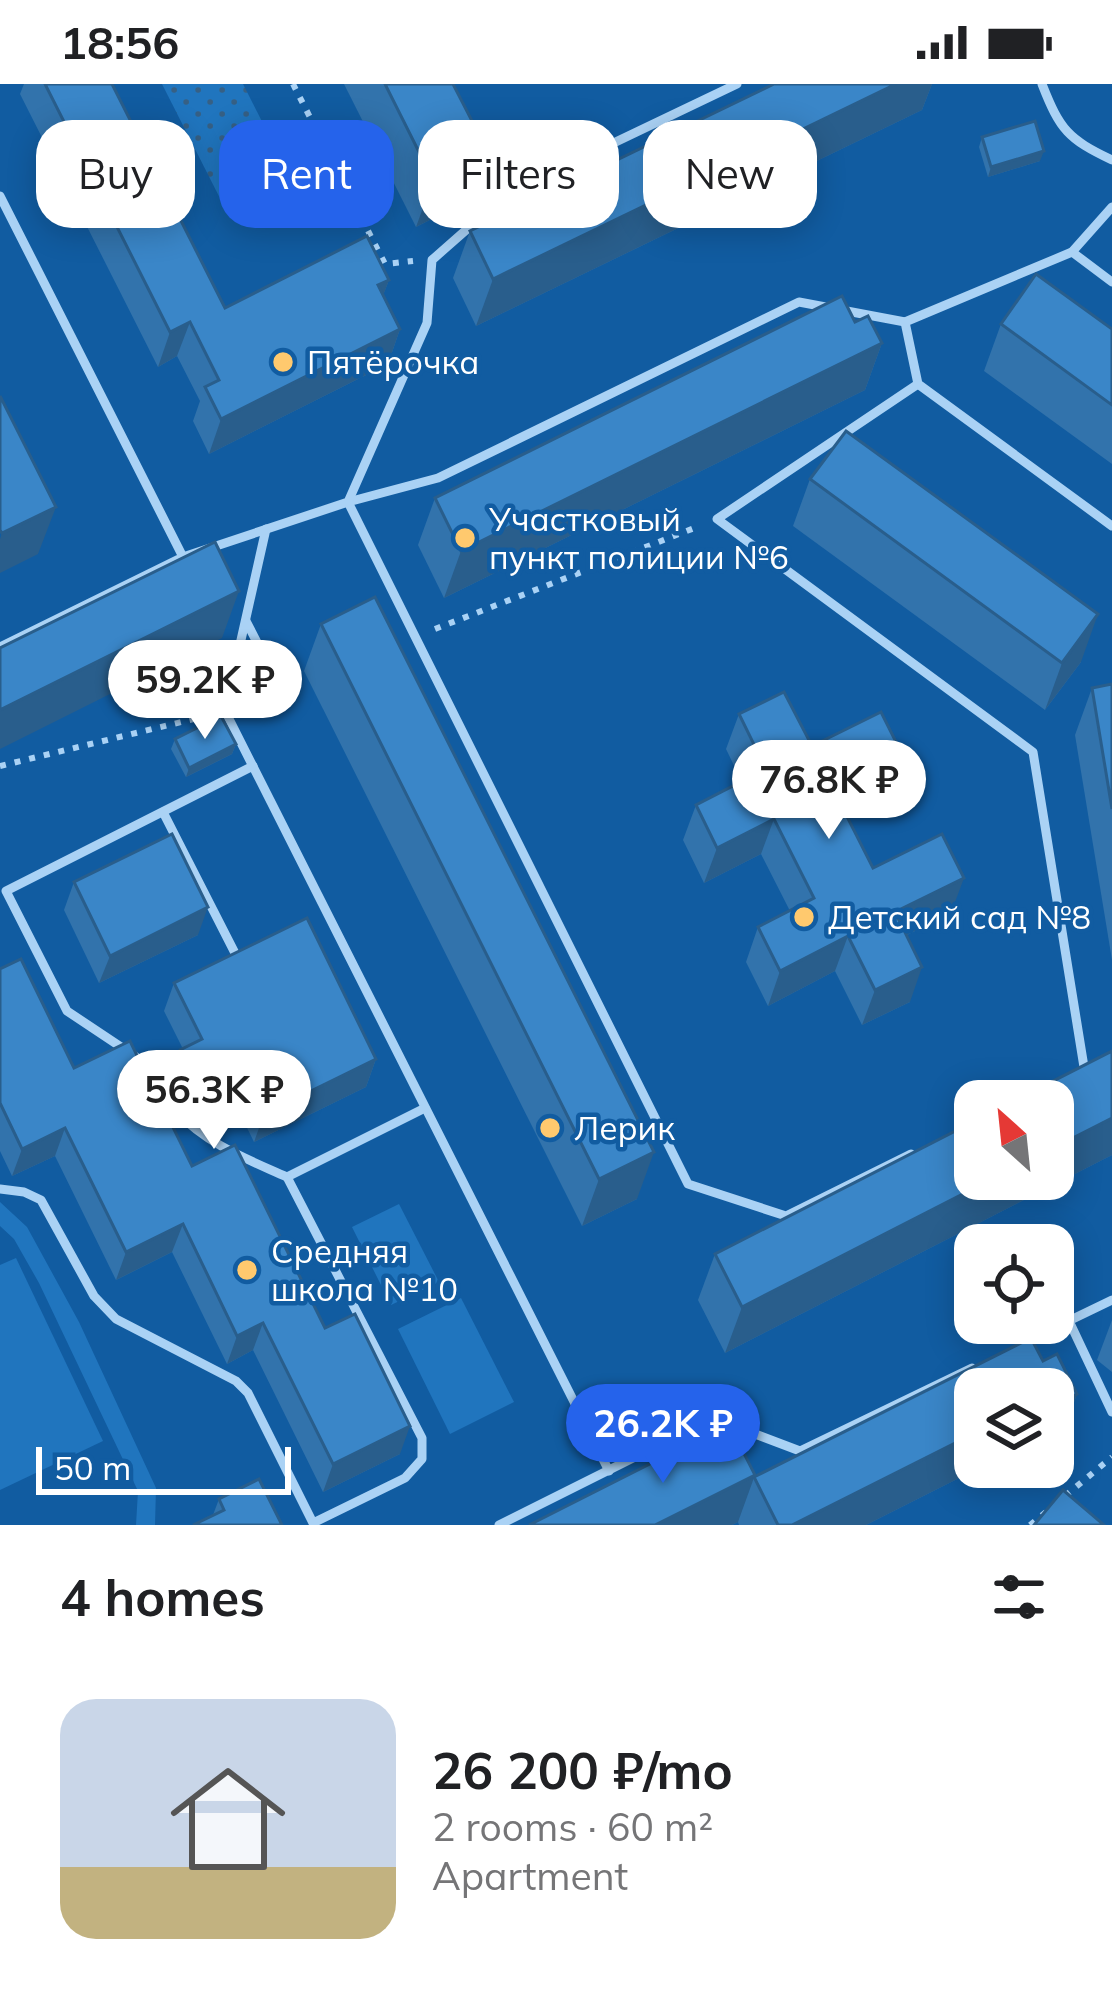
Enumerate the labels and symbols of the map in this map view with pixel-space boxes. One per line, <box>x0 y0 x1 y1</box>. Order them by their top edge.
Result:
place label: Пятёрочка <box>307 341 479 382</box>
marker: Пятёрочка <box>270 349 296 375</box>
place label: Участковый пункт полиции №6 <box>488 498 789 577</box>
marker: Участковый пункт полиции №6 <box>452 525 478 551</box>
pin: 59.2K ₽ <box>94 640 316 742</box>
pin: 76.8K ₽ <box>718 740 940 842</box>
place label: Детский сад №8 <box>828 896 1091 937</box>
marker: Детский сад №8 <box>791 904 817 930</box>
pin: 56.3K ₽ <box>103 1050 325 1152</box>
north arrow <box>954 1080 1074 1200</box>
place label: Лерик <box>574 1107 675 1148</box>
marker: Лерик <box>537 1115 563 1141</box>
place label: Средняя школа №10 <box>271 1230 458 1309</box>
marker: Средняя школа №10 <box>234 1257 260 1283</box>
pin: 26.2K ₽ <box>552 1384 774 1486</box>
scale bar <box>36 1441 291 1494</box>

